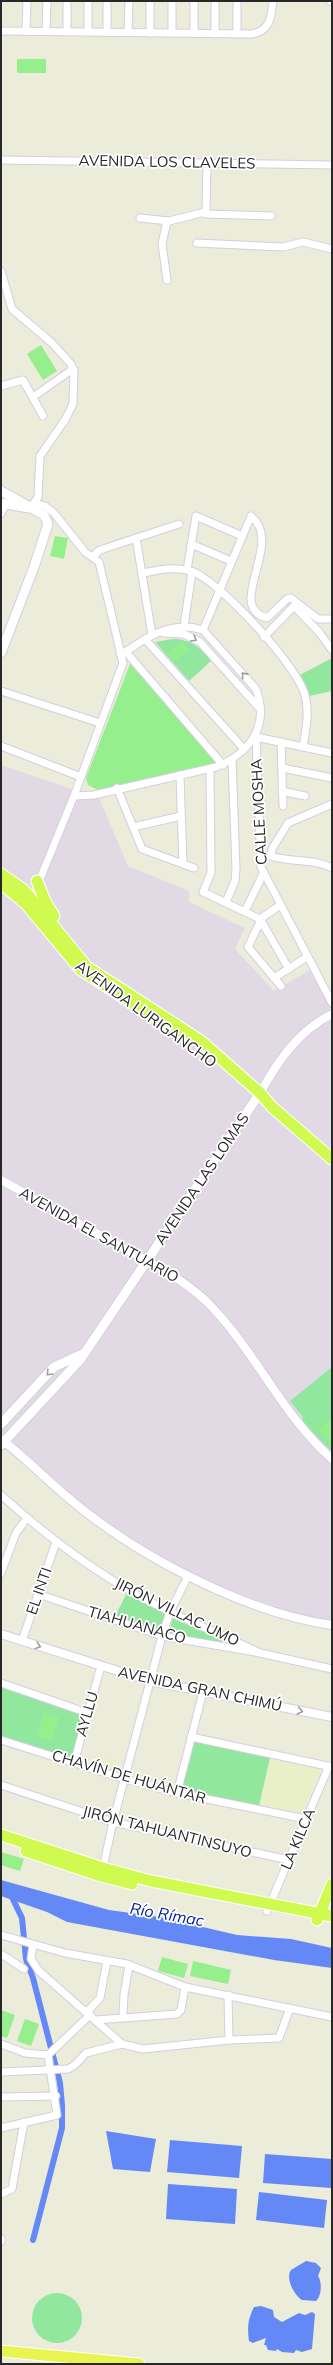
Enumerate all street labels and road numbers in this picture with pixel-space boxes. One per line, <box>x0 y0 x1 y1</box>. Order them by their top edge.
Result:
street label: AVENIDA LOS CLAVELES <box>78 150 256 173</box>
street label: CALLE MOSHA <box>246 758 271 866</box>
street label: AVENIDA LURIGANCHO <box>72 956 221 1071</box>
street label: AVENIDA LAS LOMAS <box>150 1109 253 1248</box>
street label: AVENIDA EL SANTUARIO <box>16 1183 182 1286</box>
street label: EL INTI <box>22 1565 55 1617</box>
street label: JIRÓN VILLAC UMO <box>112 1573 243 1650</box>
street label: TIAHUANACO <box>86 1601 188 1648</box>
street label: AVENIDA GRAN CHIMÚ <box>116 1662 284 1715</box>
street label: AYLLU <box>71 1689 102 1739</box>
street label: CHAVÍN DE HUÁNTAR <box>50 1745 208 1808</box>
street label: JIRÓN TAHUANTINSUYO <box>80 1801 254 1862</box>
street label: LA KILCA <box>276 1805 319 1872</box>

